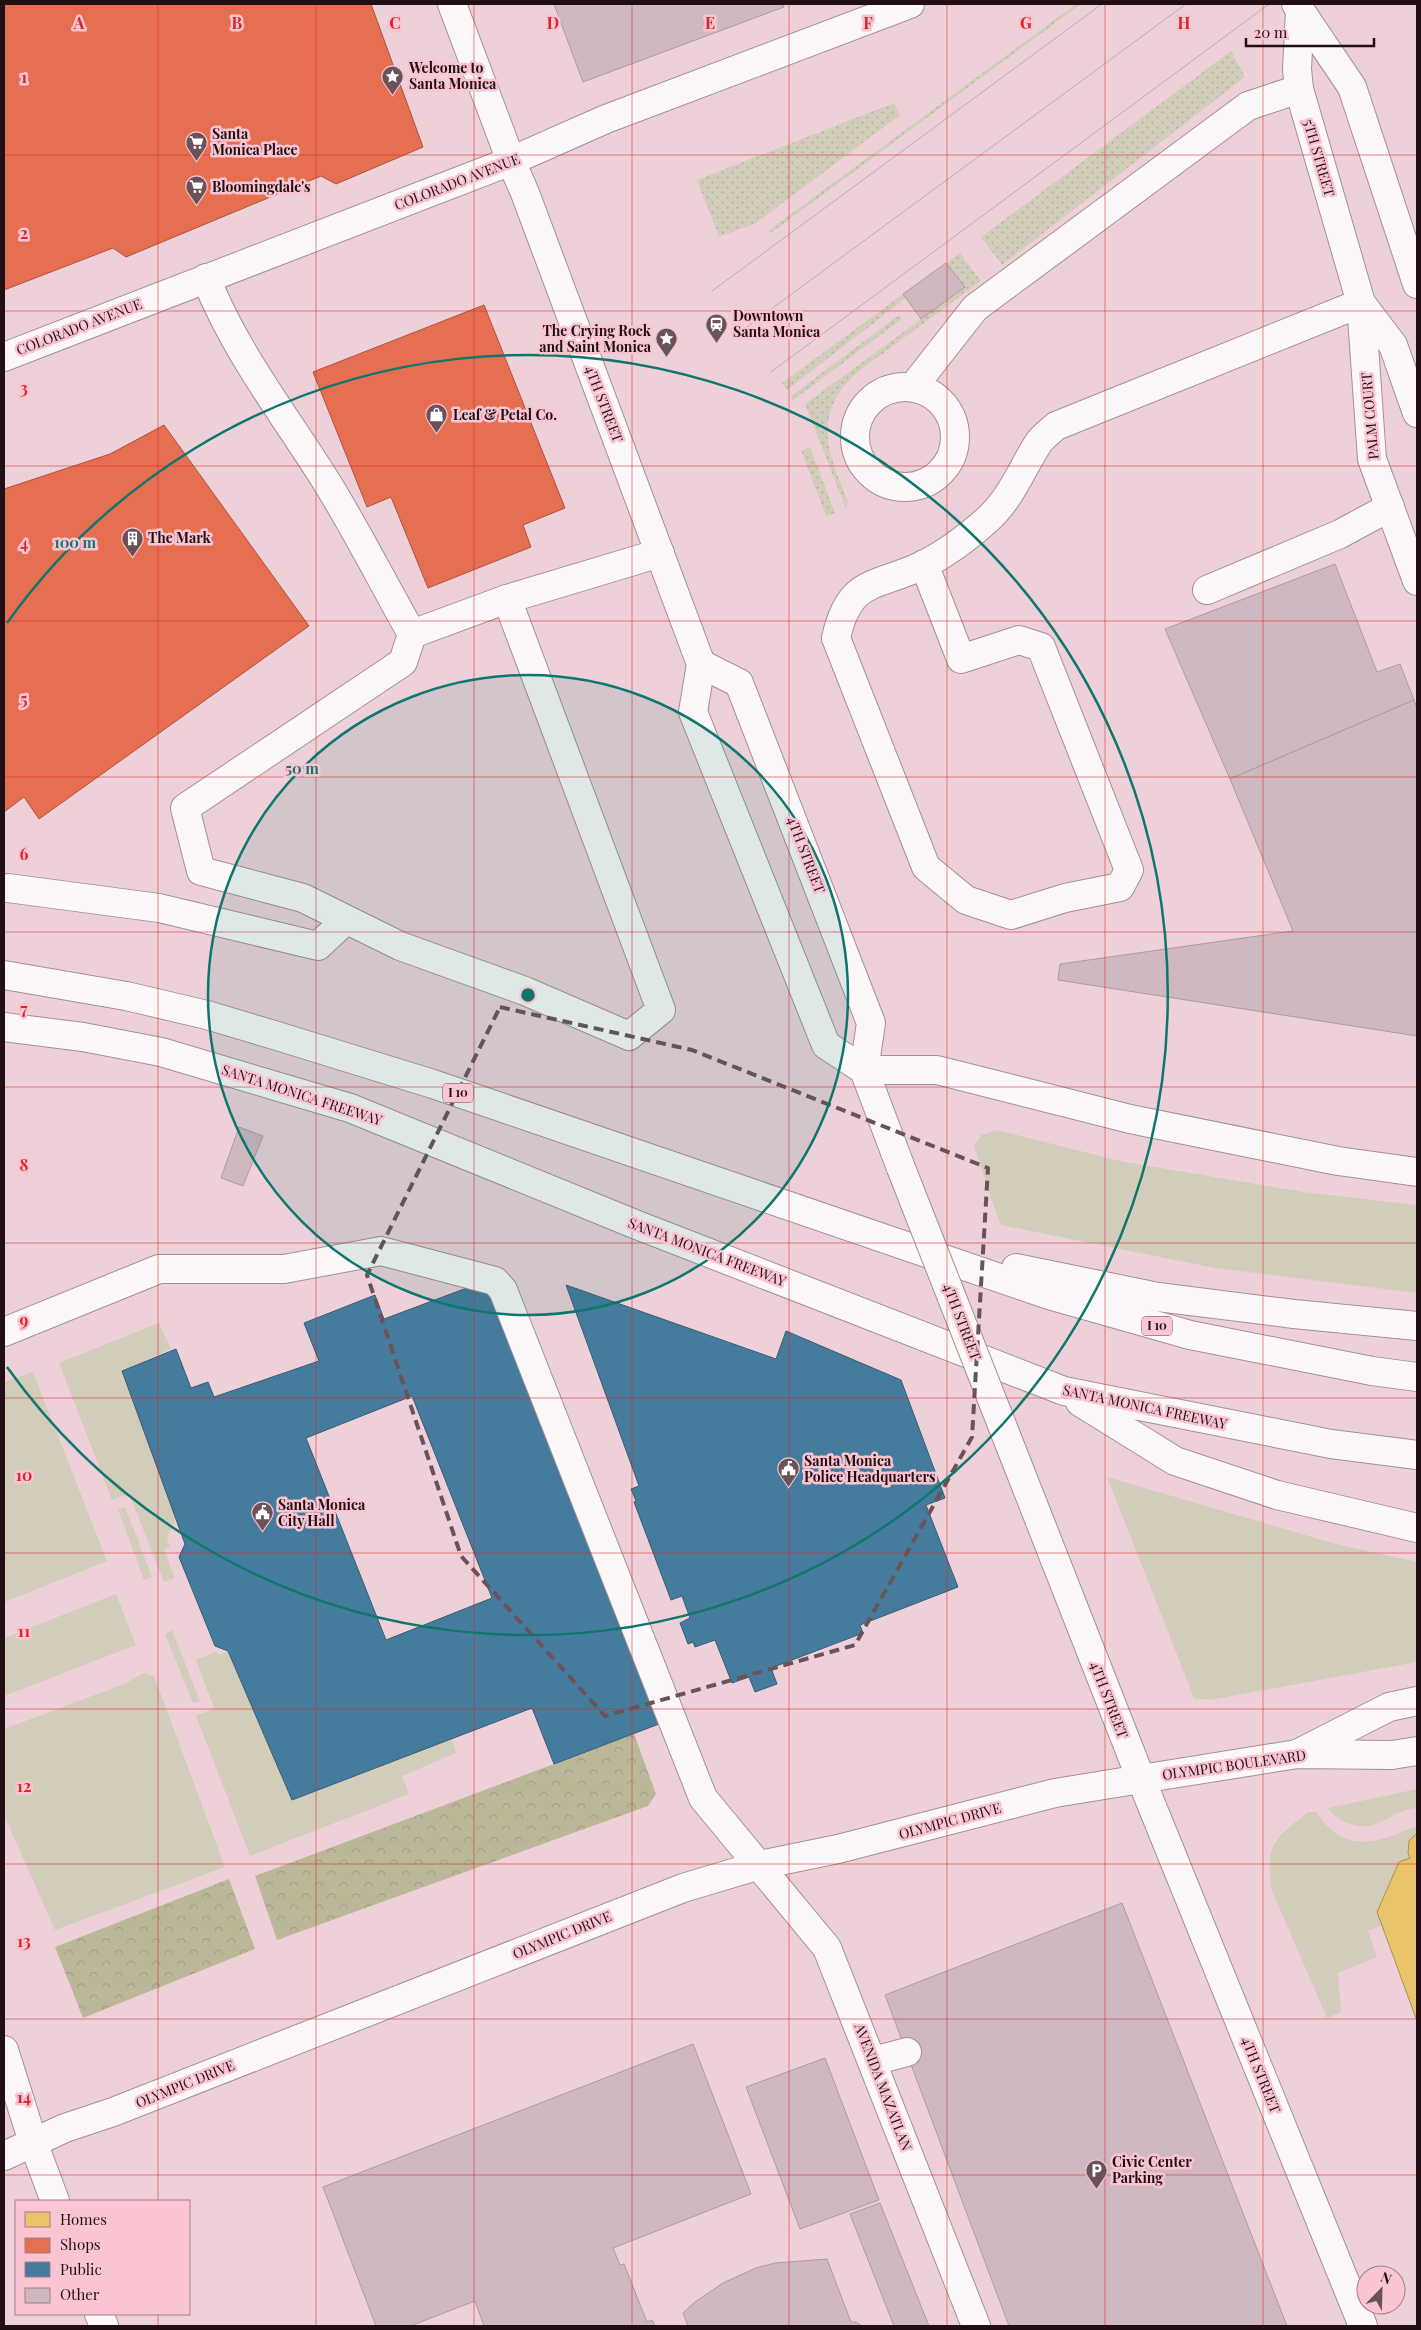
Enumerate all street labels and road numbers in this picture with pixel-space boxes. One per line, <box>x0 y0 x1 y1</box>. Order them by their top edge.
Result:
street label: 5TH STREET <box>1299 117 1340 199</box>
street label: COLORADO AVENUE <box>391 149 522 214</box>
street label: COLORADO AVENUE <box>13 294 144 359</box>
street label: 4TH STREET <box>581 363 628 445</box>
street label: PALM COURT <box>1356 371 1383 460</box>
street label: 4TH STREET <box>783 814 830 896</box>
street label: SANTA MONICA FREEWAY <box>220 1060 385 1130</box>
road number: I 10 <box>443 1084 473 1102</box>
street label: SANTA MONICA FREEWAY <box>626 1213 789 1291</box>
street label: 4TH STREET <box>939 1281 986 1363</box>
road number: I 10 <box>1142 1316 1172 1335</box>
street label: SANTA MONICA FREEWAY <box>1061 1380 1230 1433</box>
street label: 4TH STREET <box>1086 1659 1133 1741</box>
street label: OLYMPIC BOULEVARD <box>1161 1745 1307 1784</box>
street label: OLYMPIC DRIVE <box>897 1798 1003 1843</box>
street label: OLYMPIC DRIVE <box>510 1906 614 1963</box>
street label: AVENIDA MAZATLAN <box>850 2019 917 2153</box>
street label: 4TH STREET <box>1238 2034 1286 2116</box>
street label: OLYMPIC DRIVE <box>133 2055 237 2112</box>

